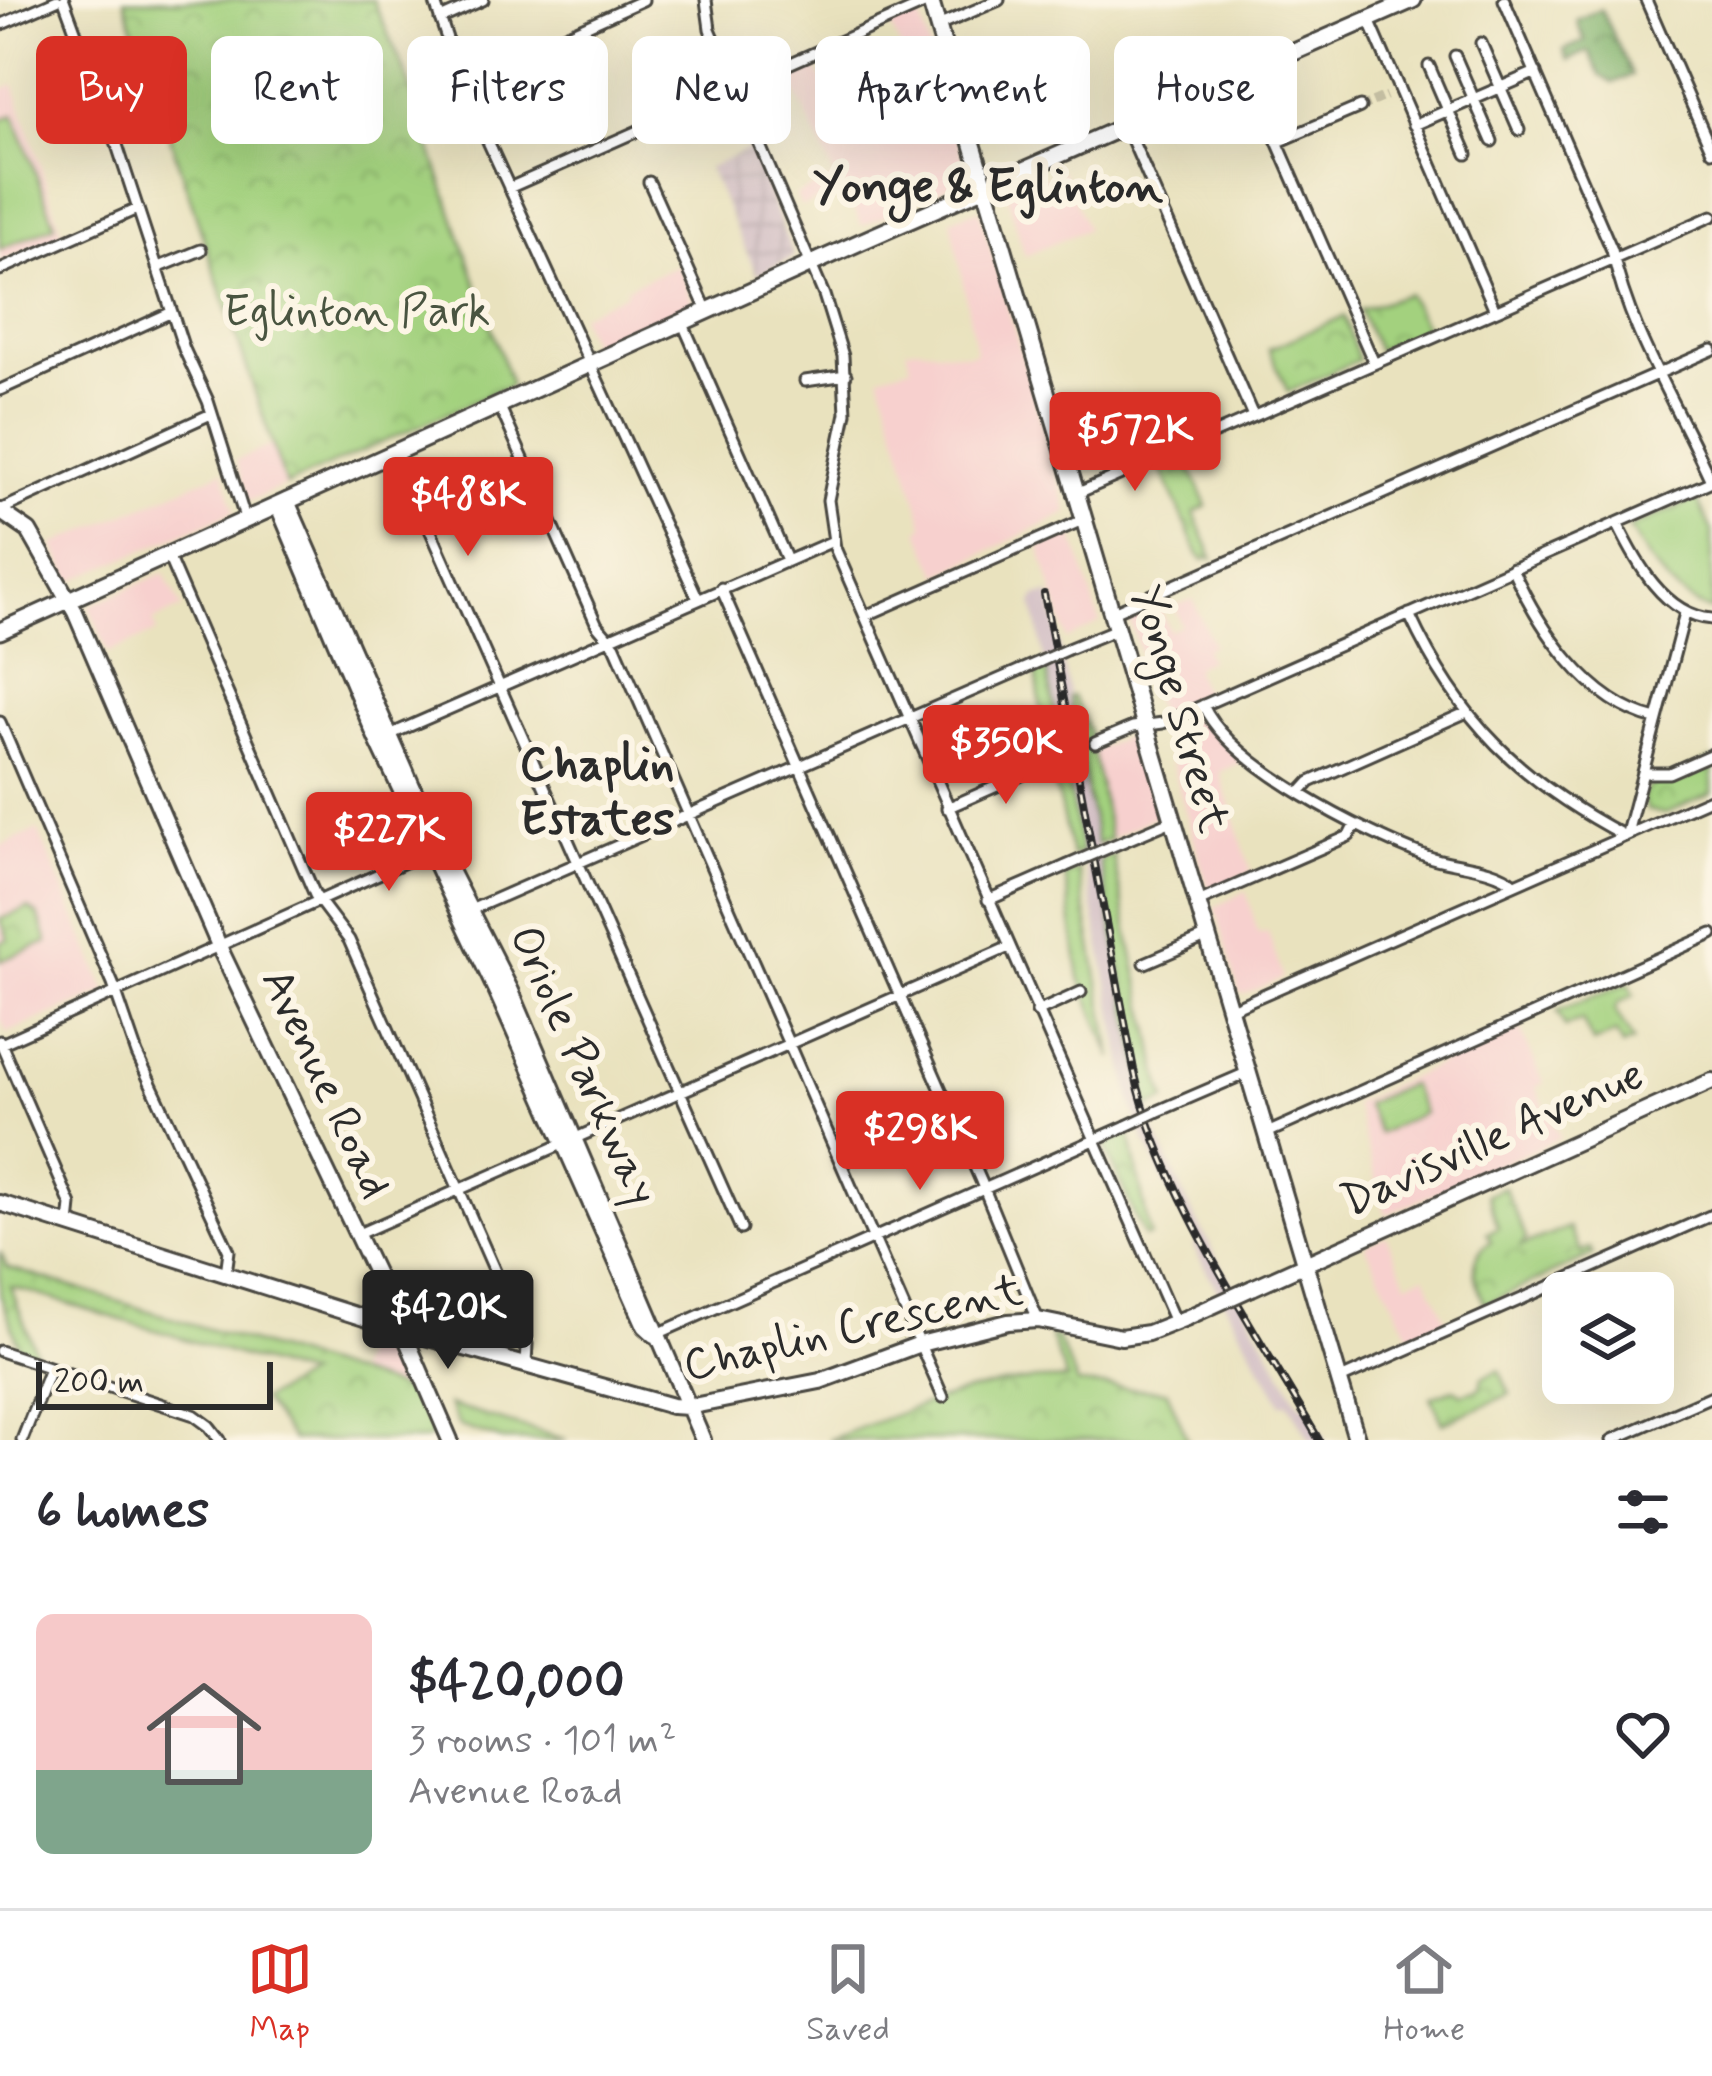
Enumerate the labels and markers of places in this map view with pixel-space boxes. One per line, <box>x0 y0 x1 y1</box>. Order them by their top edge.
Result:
pin: $572K <box>1051 392 1219 494</box>
pin: $488K <box>384 457 552 559</box>
pin: $350K <box>922 705 1090 807</box>
pin: $227K <box>305 792 473 894</box>
pin: $298K <box>836 1091 1004 1193</box>
pin: $420K <box>364 1270 532 1372</box>

